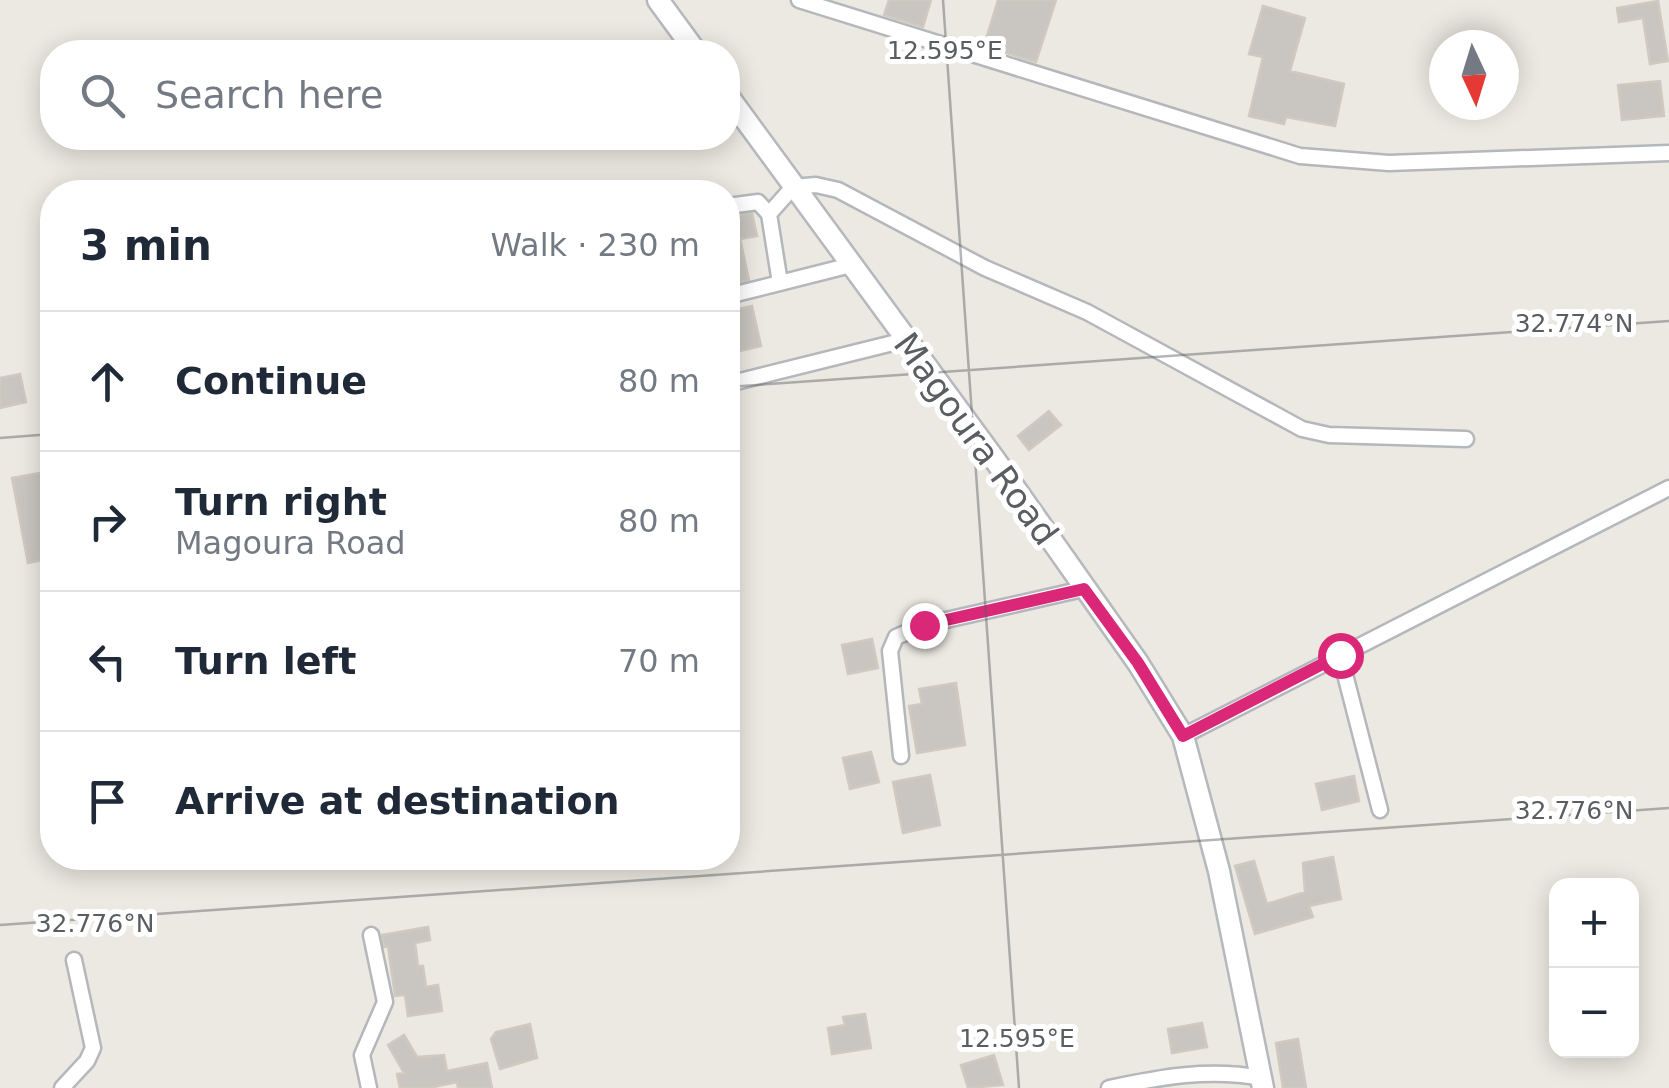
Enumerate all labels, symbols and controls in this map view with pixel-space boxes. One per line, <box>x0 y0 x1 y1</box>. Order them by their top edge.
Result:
north arrow <box>1429 30 1519 120</box>
text: 12.595°E <box>887 36 1003 65</box>
search box <box>40 40 740 150</box>
icon: search <box>75 68 130 123</box>
text: Search here <box>155 73 383 117</box>
text: 3 min <box>80 221 212 270</box>
text: Walk · 230 m <box>490 226 700 264</box>
text: 32.774°N <box>1515 309 1633 338</box>
street label: Magoura Road <box>886 325 1066 553</box>
icon: ahead <box>80 354 135 409</box>
text: Continue <box>175 359 367 403</box>
text: 80 m <box>618 362 700 400</box>
text: Turn right <box>175 480 387 524</box>
icon: right <box>80 494 135 549</box>
text: 80 m <box>618 502 700 540</box>
text: Magoura Road <box>175 524 406 562</box>
route end <box>902 603 948 649</box>
route start <box>1318 633 1364 679</box>
icon: left <box>80 634 135 689</box>
text: Turn left <box>175 639 356 683</box>
text: 70 m <box>618 642 700 680</box>
icon: arrive <box>80 774 135 829</box>
text: Arrive at destination <box>175 779 620 823</box>
text: 32.776°N <box>1515 796 1633 825</box>
map controls <box>1549 878 1639 1058</box>
button: + <box>1549 878 1639 968</box>
text: 32.776°N <box>36 909 154 938</box>
button: − <box>1549 968 1639 1058</box>
text: 12.595°E <box>959 1024 1075 1053</box>

